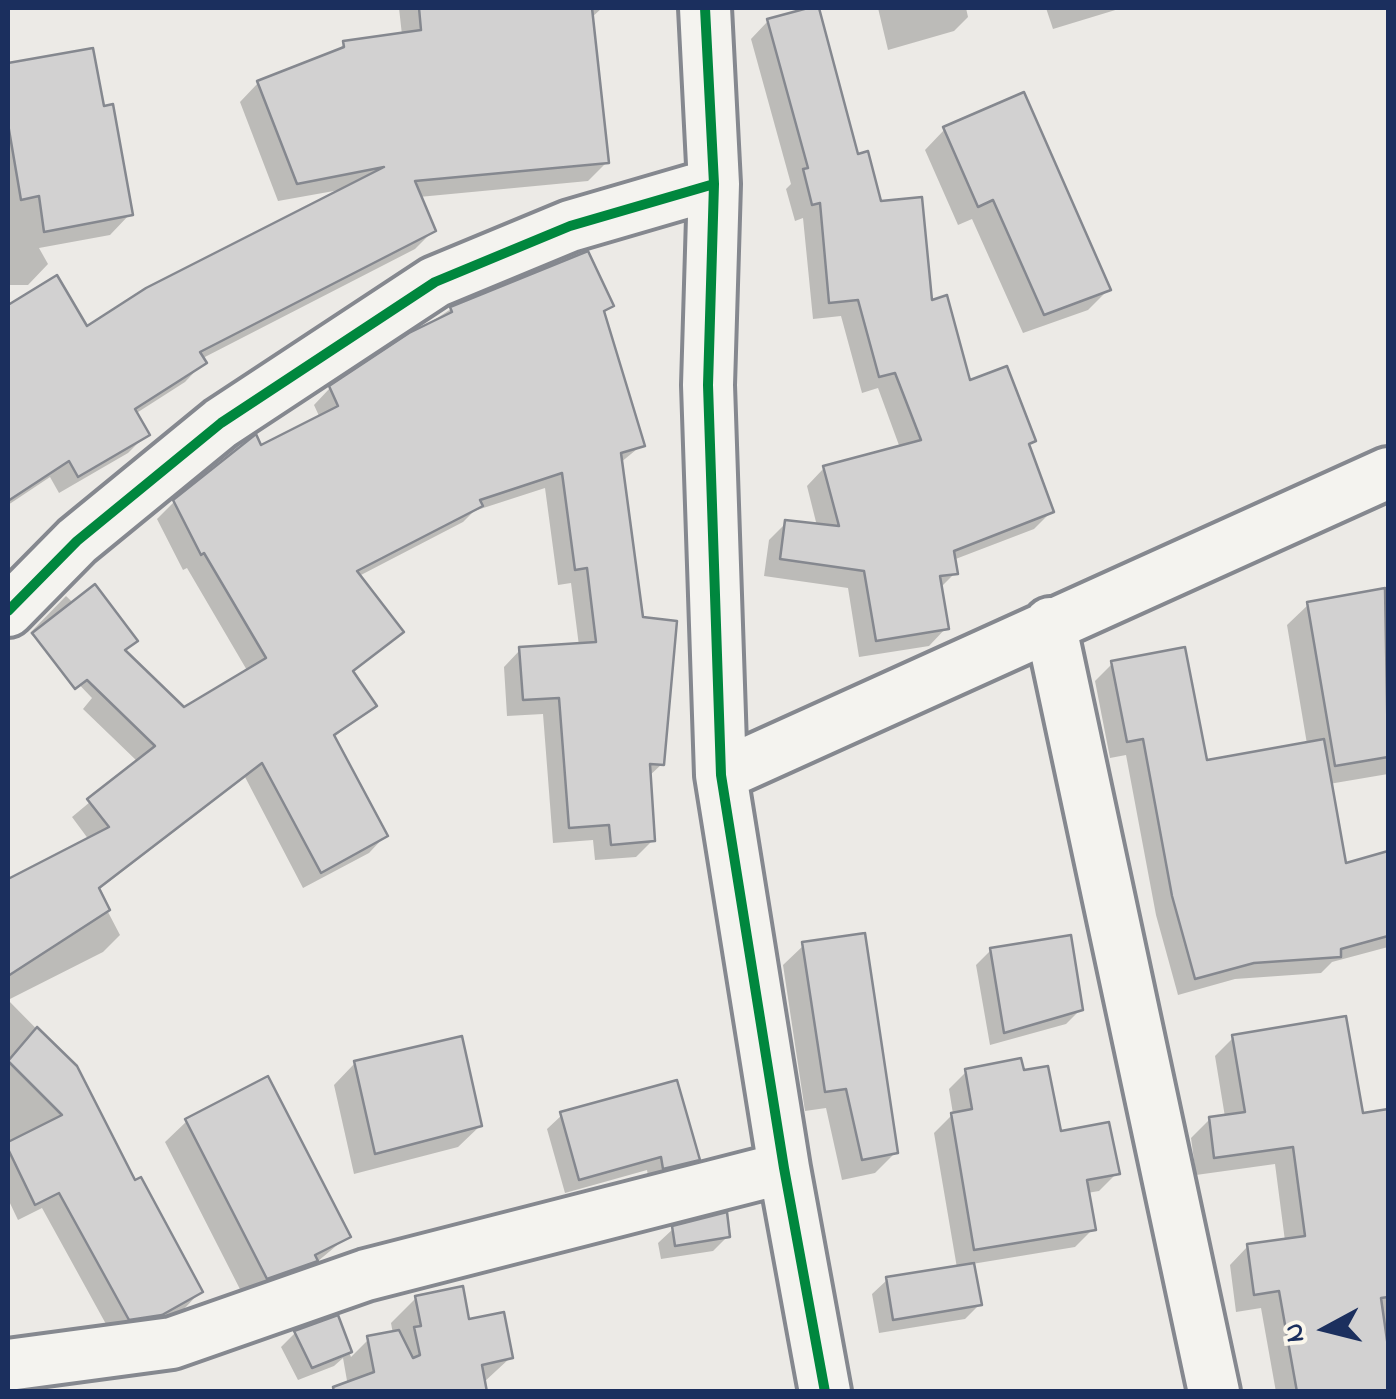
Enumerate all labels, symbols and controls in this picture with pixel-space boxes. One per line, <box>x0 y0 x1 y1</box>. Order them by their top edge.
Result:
north arrow <box>1276 1279 1376 1379</box>
text: N <box>1274 1321 1317 1345</box>

